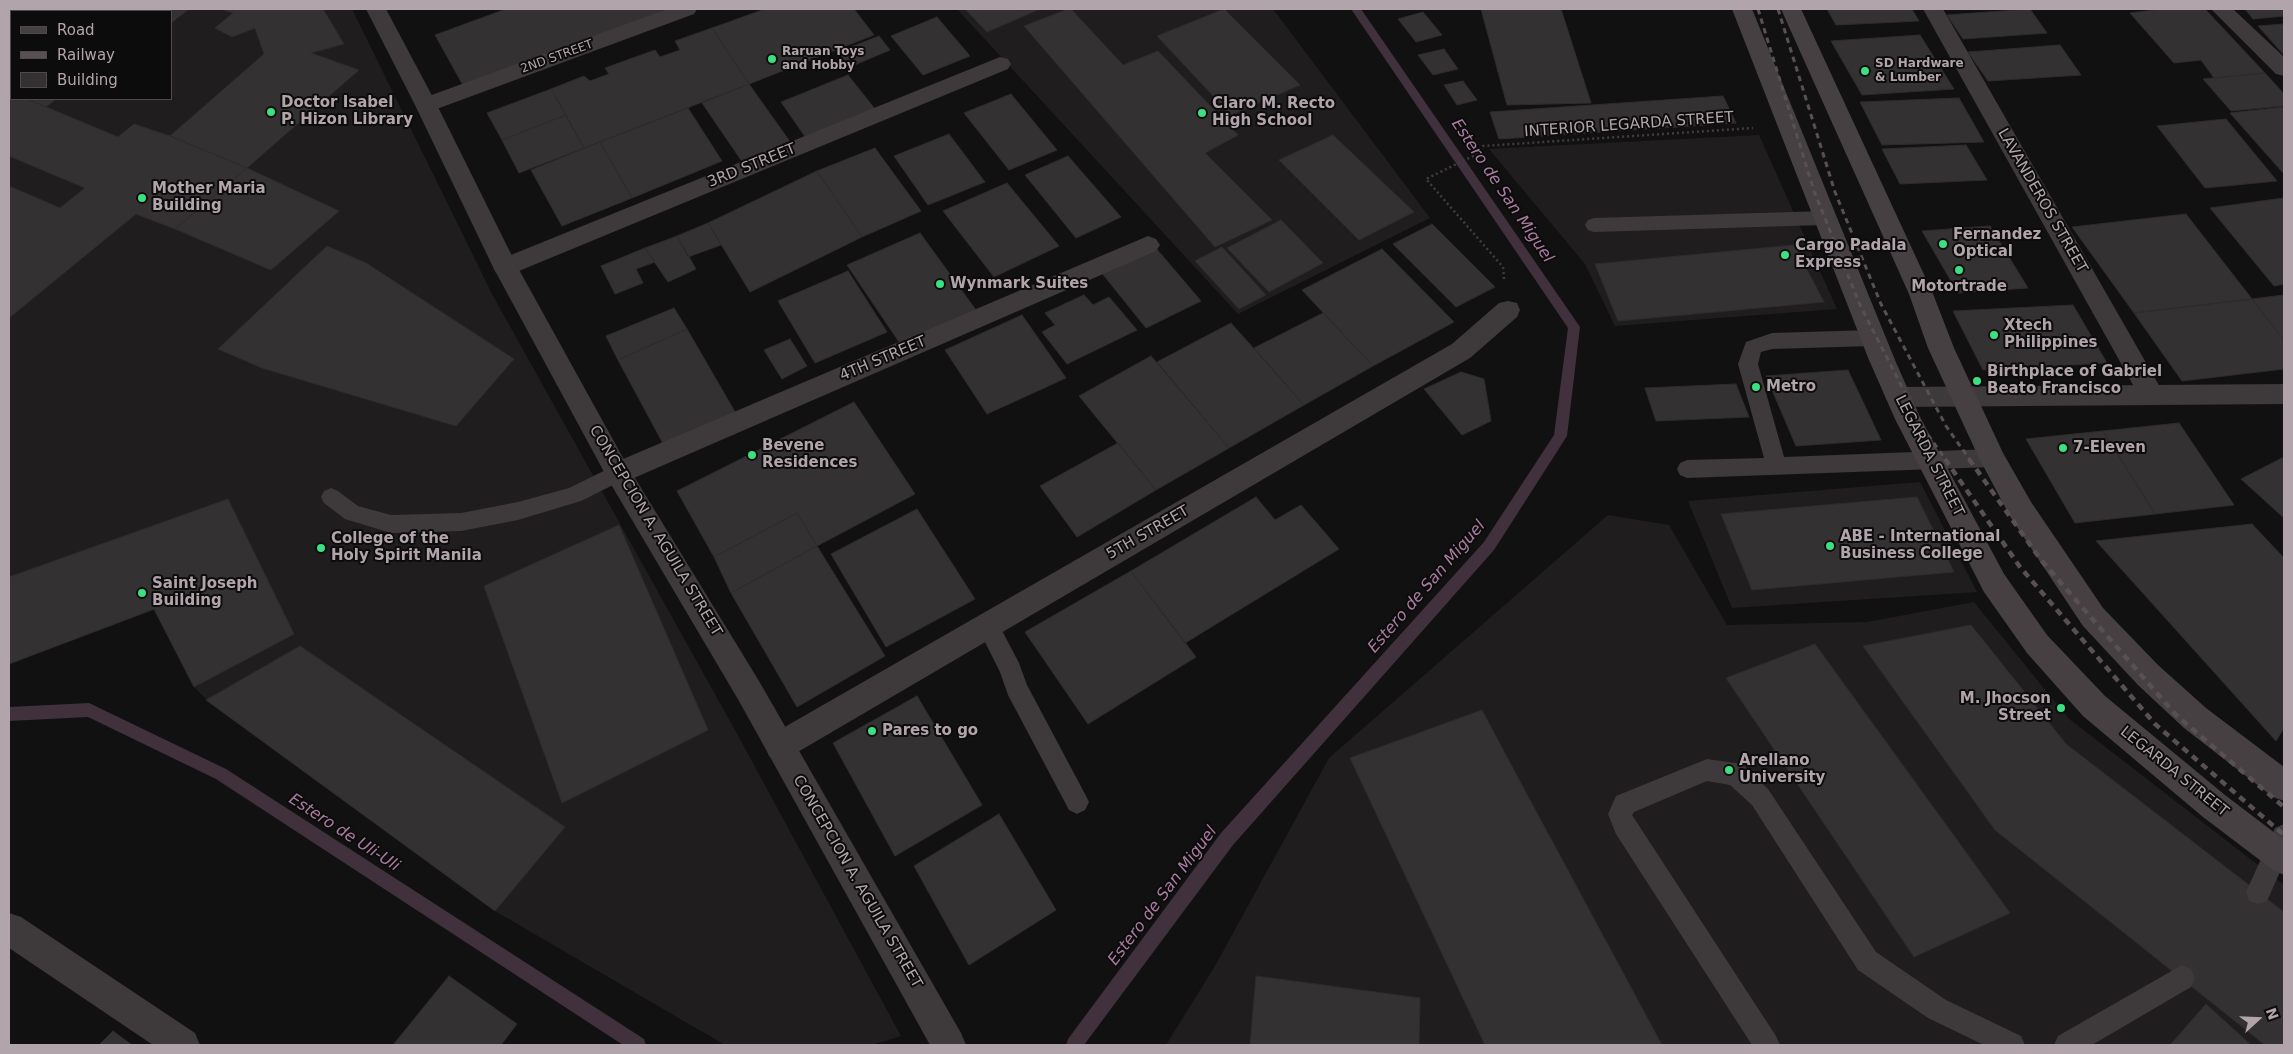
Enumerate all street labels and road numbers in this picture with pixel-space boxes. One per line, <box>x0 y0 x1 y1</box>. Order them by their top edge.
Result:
street label: 2ND STREET <box>519 37 595 77</box>
street label: INTERIOR LEGARDA STREET <box>1524 109 1734 141</box>
street label: LAVANDEROS STREET <box>1993 126 2091 276</box>
street label: 3RD STREET <box>705 140 799 192</box>
street label: 4TH STREET <box>837 333 929 385</box>
street label: LEGARDA STREET <box>1891 392 1967 520</box>
street label: CONCEPCION A. AGUILA STREET <box>585 422 725 640</box>
street label: 5TH STREET <box>1104 502 1192 564</box>
street label: LEGARDA STREET <box>2116 723 2232 821</box>
street label: CONCEPCION A. AGUILA STREET <box>789 772 925 992</box>

